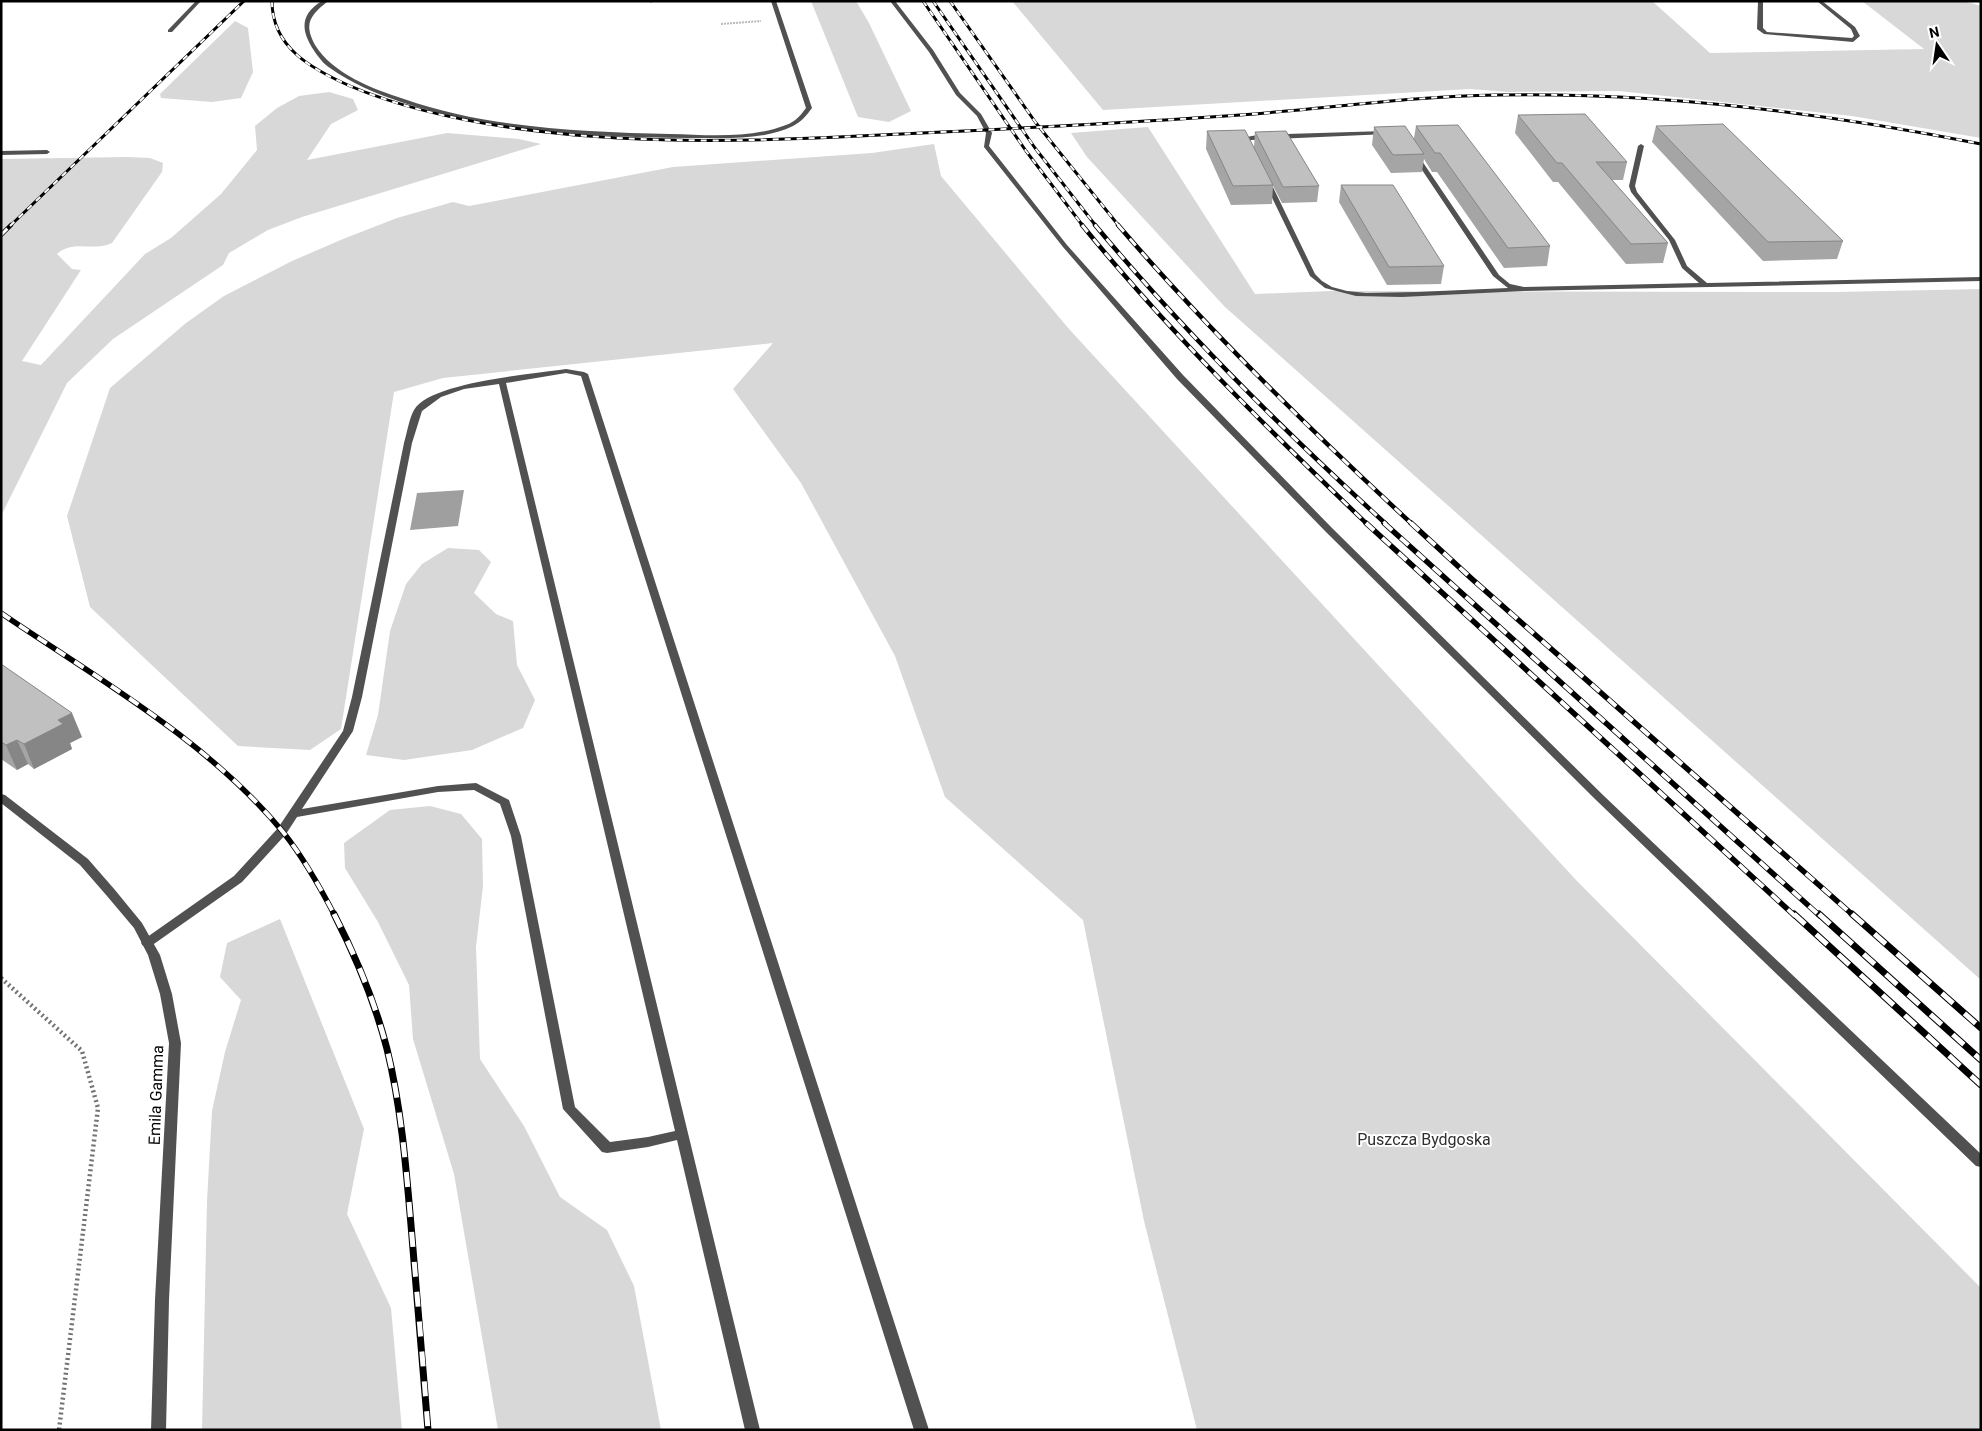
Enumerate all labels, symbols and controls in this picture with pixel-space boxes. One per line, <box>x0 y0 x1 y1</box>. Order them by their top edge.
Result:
north arrow <box>1912 20 1962 70</box>
text: N <box>1927 23 1941 41</box>
street label: Emila Gamma <box>145 1045 167 1145</box>
park label: Puszcza Bydgoska <box>1357 1130 1491 1149</box>

